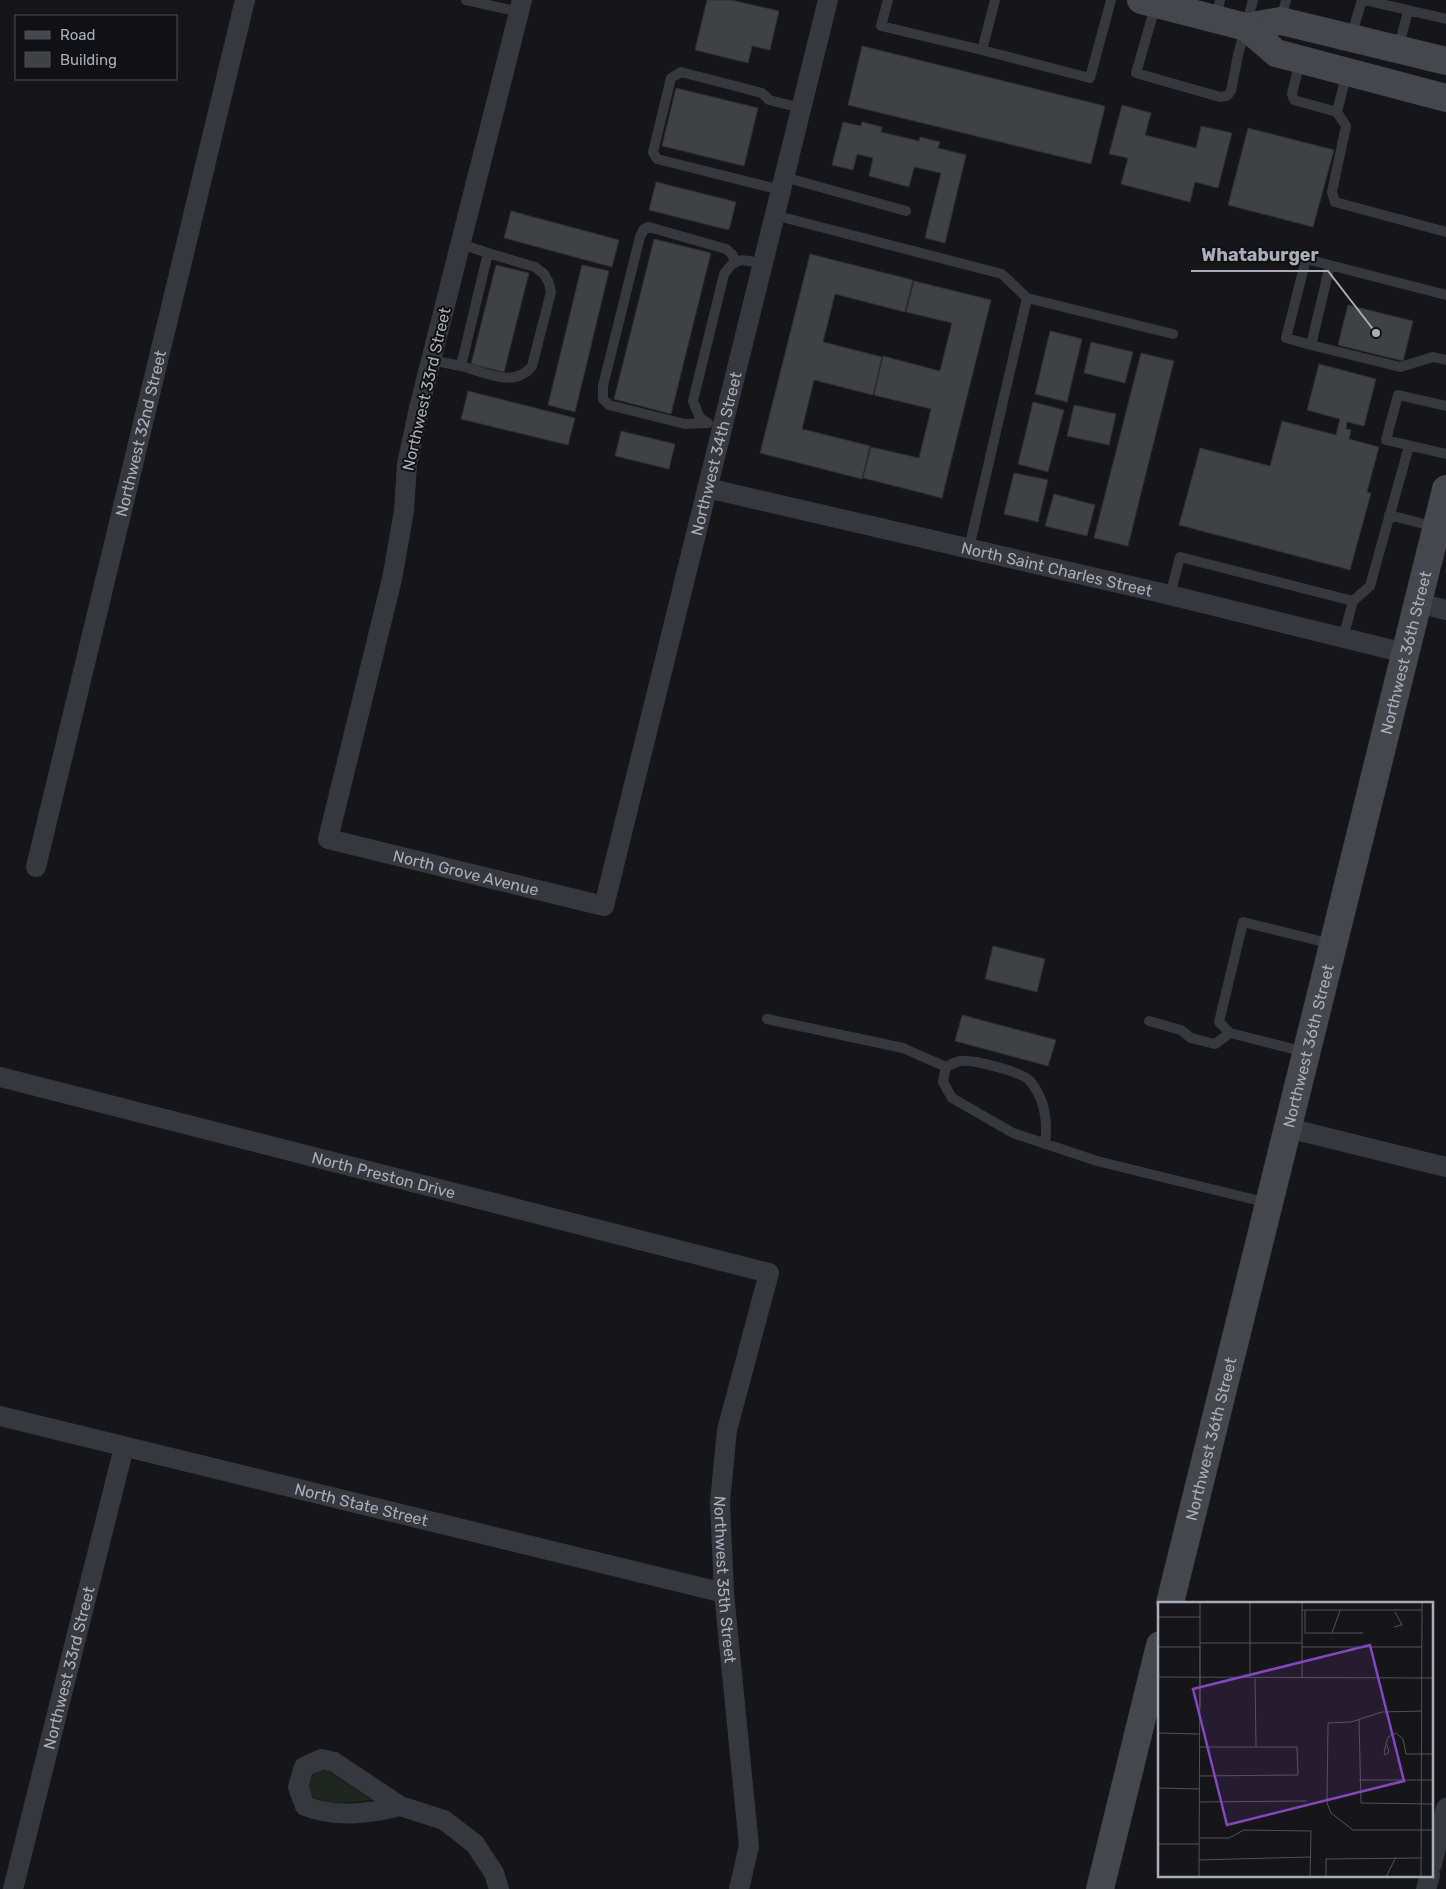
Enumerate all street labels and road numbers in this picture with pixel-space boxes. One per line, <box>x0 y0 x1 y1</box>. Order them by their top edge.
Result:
street label: Northwest 33rd Street <box>398 306 455 473</box>
street label: Northwest 32nd Street <box>112 348 170 519</box>
street label: Northwest 34th Street <box>687 370 746 538</box>
street label: North Saint Charles Street <box>959 538 1154 601</box>
street label: Northwest 36th Street <box>1377 569 1435 737</box>
street label: North Grove Avenue <box>391 846 541 900</box>
street label: Northwest 36th Street <box>1279 962 1338 1130</box>
street label: North Preston Drive <box>310 1148 457 1203</box>
street label: Northwest 36th Street <box>1182 1355 1241 1523</box>
street label: North State Street <box>293 1479 430 1530</box>
street label: Northwest 35th Street <box>710 1495 740 1664</box>
street label: Northwest 33rd Street <box>39 1585 99 1751</box>

